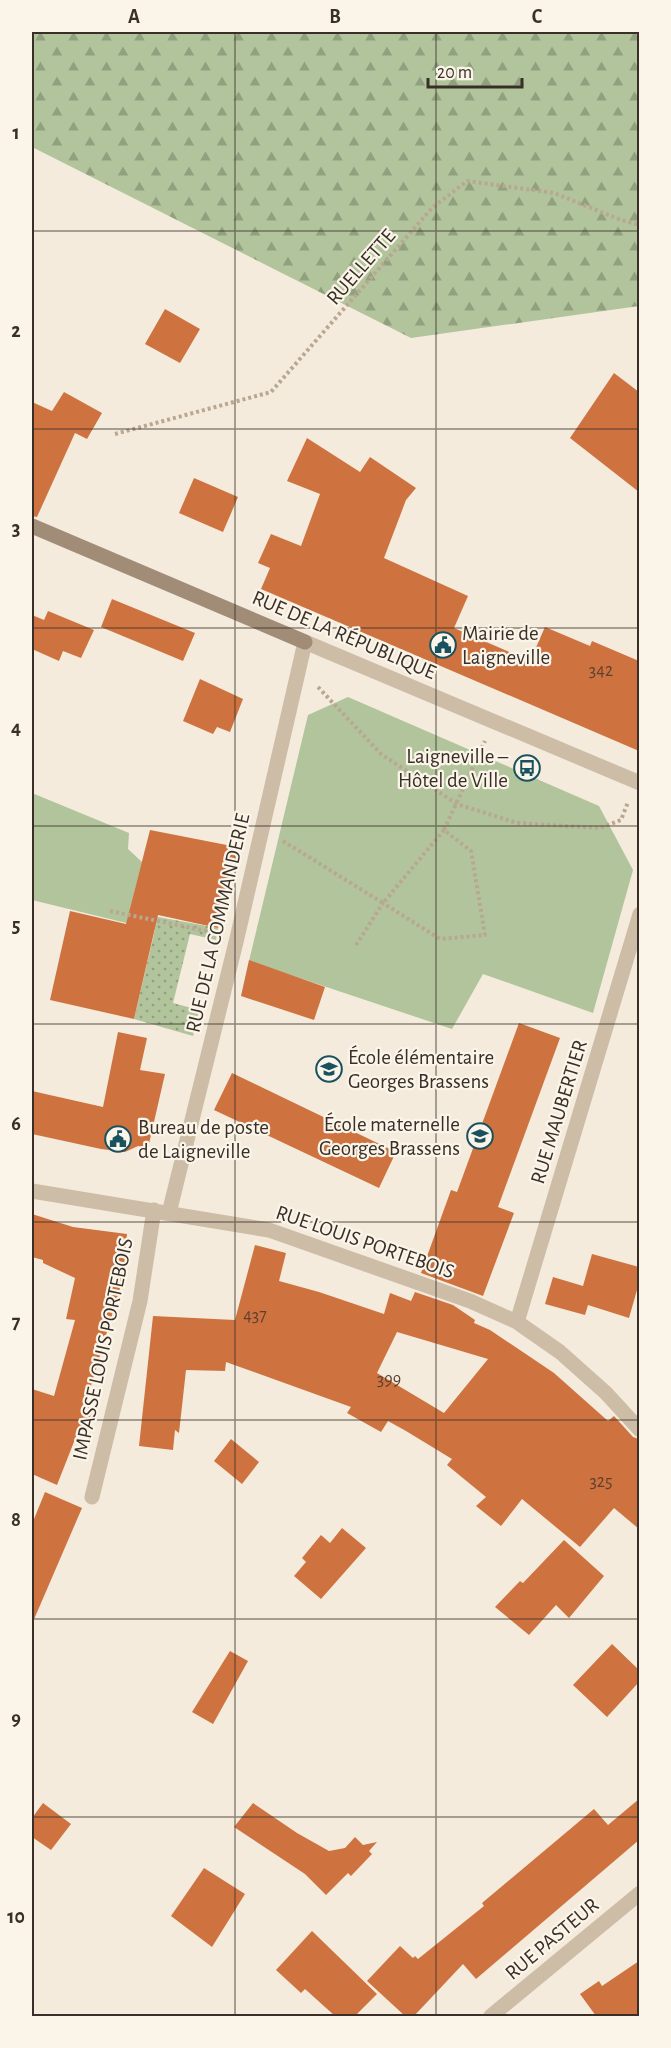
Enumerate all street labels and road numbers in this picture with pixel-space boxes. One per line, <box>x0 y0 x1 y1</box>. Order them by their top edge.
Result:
street label: RUELLETTE <box>323 225 399 309</box>
street label: RUE DE LA RÉPUBLIQUE <box>249 585 440 683</box>
street label: RUE DE LA COMMANDERIE <box>183 811 253 1035</box>
street label: RUE MAUBERTIER <box>527 1037 591 1187</box>
street label: RUE LOUIS PORTEBOIS <box>273 1202 457 1282</box>
street label: IMPASSE LOUIS PORTEBOIS <box>69 1236 137 1462</box>
street label: RUE PASTEUR <box>501 1894 603 1984</box>

